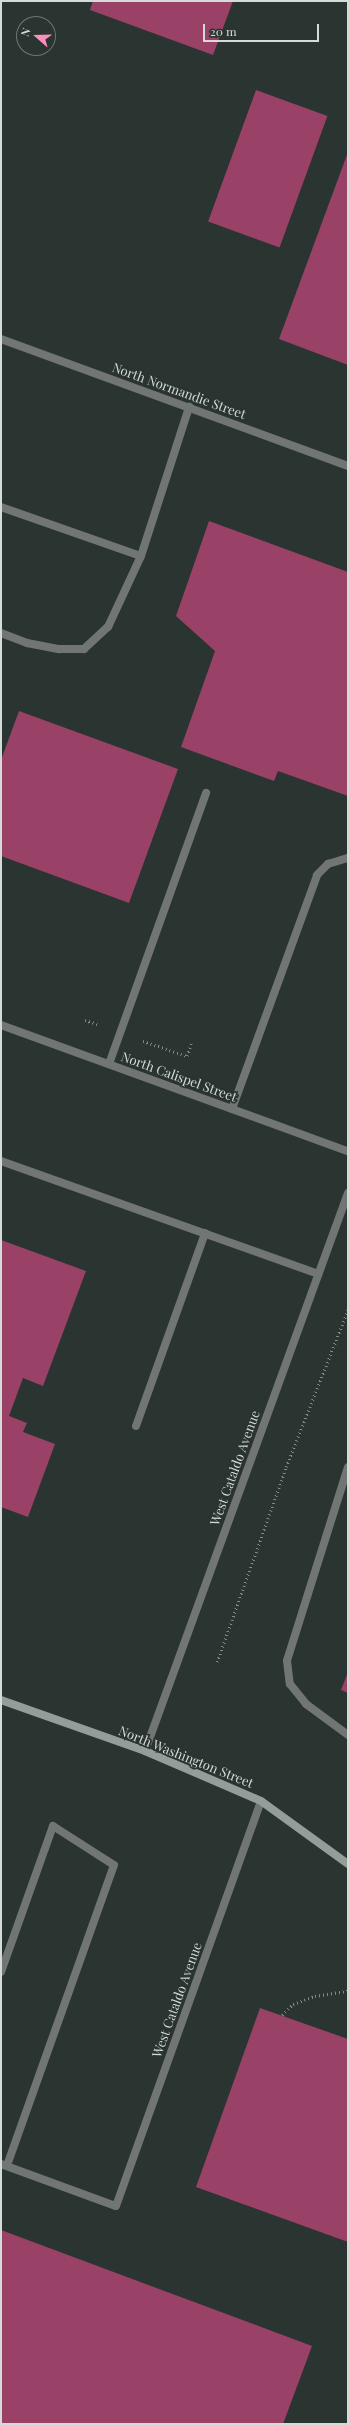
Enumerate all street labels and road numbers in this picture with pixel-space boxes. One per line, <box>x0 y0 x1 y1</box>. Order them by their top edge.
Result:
street label: North Normandie Street <box>110 360 248 422</box>
street label: North Calispel Street <box>119 1049 239 1105</box>
street label: West Cataldo Avenue <box>207 1408 263 1528</box>
street label: North Washington Street <box>116 1723 256 1791</box>
street label: West Cataldo Avenue <box>149 1940 205 2060</box>

